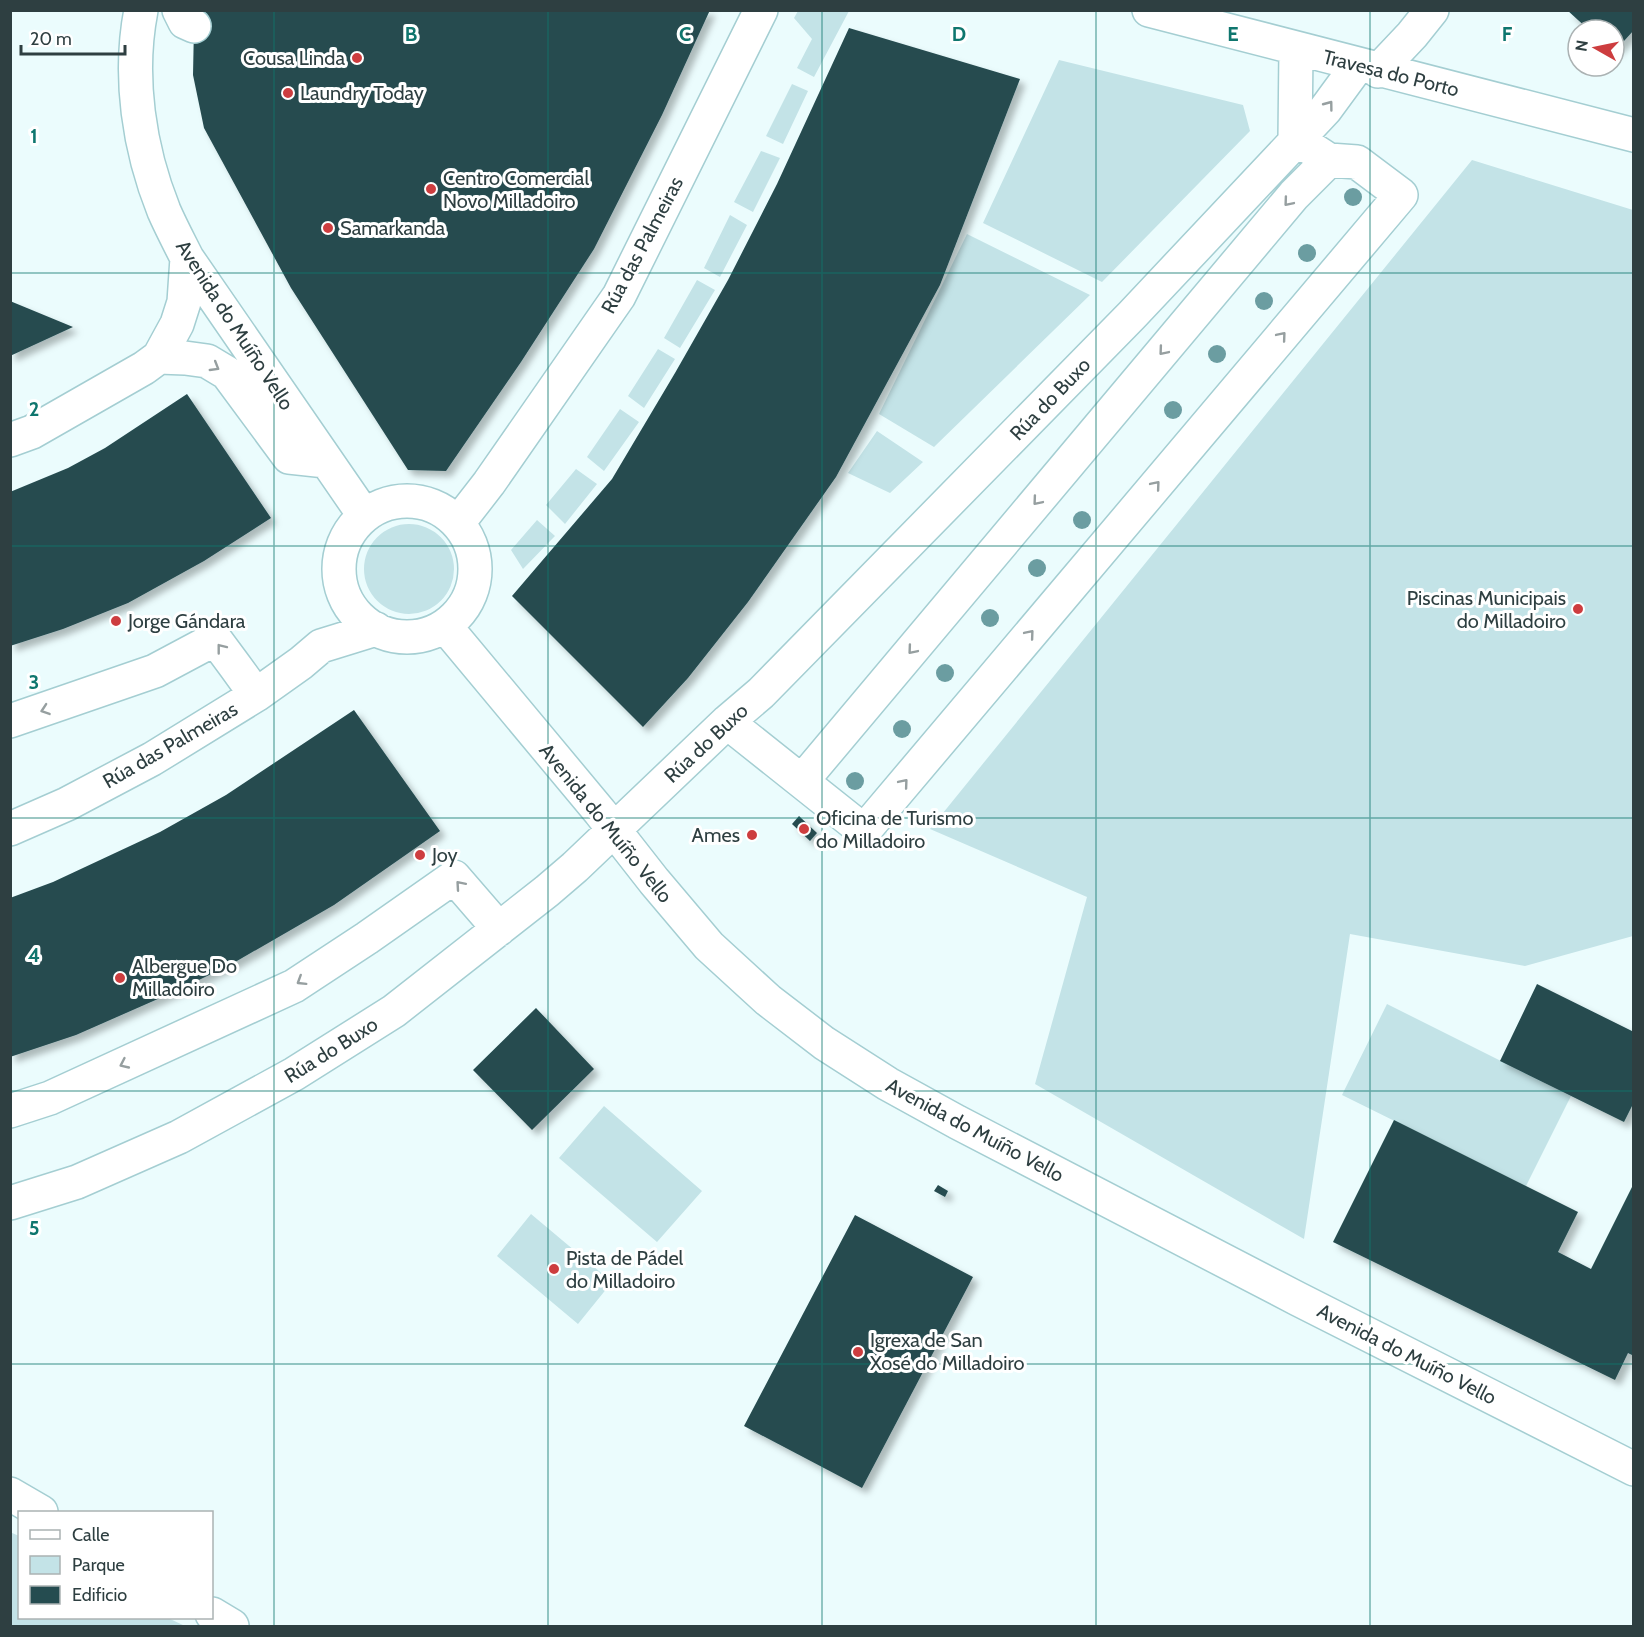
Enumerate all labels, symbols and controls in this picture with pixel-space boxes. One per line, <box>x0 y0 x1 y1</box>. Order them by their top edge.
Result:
scale bar <box>21 18 124 56</box>
north arrow <box>1566 18 1626 78</box>
text: B <box>405 22 417 46</box>
text: C <box>679 22 691 46</box>
text: D <box>952 22 966 46</box>
text: E <box>1227 22 1239 46</box>
text: F <box>1502 22 1513 46</box>
text: 20 m <box>30 28 72 50</box>
text: N <box>1571 39 1592 53</box>
street label: Travesa do Porto <box>1320 44 1462 102</box>
place label: Cousa Linda <box>243 46 345 70</box>
marker: Cousa Linda <box>350 51 364 65</box>
place label: Laundry Today <box>300 81 424 105</box>
marker: Laundry Today <box>281 86 295 100</box>
one-way arrow <box>1321 100 1332 111</box>
text: 1 <box>30 124 38 148</box>
place label: Centro Comercial Novo Milladoiro <box>443 166 589 213</box>
street label: Rúa das Palmeiras <box>596 173 688 317</box>
marker: Centro Comercial Novo Milladoiro <box>424 182 438 196</box>
one-way arrow <box>1284 195 1295 206</box>
place label: Samarkanda <box>340 216 445 240</box>
marker: Samarkanda <box>321 221 335 235</box>
street label: Avenida do Muíño Vello <box>171 236 299 414</box>
one-way arrow <box>1274 332 1285 343</box>
one-way arrow <box>1159 344 1170 355</box>
street label: Rúa do Buxo <box>1005 353 1095 445</box>
one-way arrow <box>209 359 219 371</box>
text: 2 <box>29 397 39 421</box>
one-way arrow <box>1149 481 1160 492</box>
one-way arrow <box>1034 494 1045 505</box>
place label: Piscinas Municipais do Milladoiro <box>1407 586 1566 633</box>
marker: Piscinas Municipais do Milladoiro <box>1571 602 1585 616</box>
place label: Jorge Gándara <box>127 609 246 633</box>
marker: Jorge Gándara <box>109 614 123 628</box>
one-way arrow <box>1023 630 1034 641</box>
one-way arrow <box>908 643 919 654</box>
one-way arrow <box>218 644 229 655</box>
text: 3 <box>29 670 39 694</box>
street label: Rúa das Palmeiras <box>98 697 242 793</box>
street label: Rúa do Buxo <box>659 698 753 788</box>
one-way arrow <box>40 702 51 715</box>
street label: Avenida do Muíño Vello <box>534 739 678 907</box>
one-way arrow <box>897 779 908 790</box>
place label: Oficina de Turismo do Milladoiro <box>816 806 973 853</box>
marker: Oficina de Turismo do Milladoiro <box>797 822 811 836</box>
place label: Ames <box>692 823 740 847</box>
marker: Ames <box>745 828 759 842</box>
place label: Joy <box>431 843 458 867</box>
marker: Joy <box>413 848 427 862</box>
one-way arrow <box>456 882 467 892</box>
text: 4 <box>28 943 40 967</box>
place label: Albergue Do Milladoiro <box>132 954 237 1001</box>
marker: Albergue Do Milladoiro <box>113 971 127 985</box>
one-way arrow <box>297 974 307 986</box>
street label: Rúa do Buxo <box>280 1012 382 1088</box>
one-way arrow <box>120 1057 131 1069</box>
street label: Avenida do Muíño Vello <box>882 1073 1068 1187</box>
text: 5 <box>29 1216 39 1240</box>
place label: Pista de Pádel do Milladoiro <box>566 1246 684 1293</box>
marker: Pista de Pádel do Milladoiro <box>547 1262 561 1276</box>
street label: Avenida do Muíño Vello <box>1313 1298 1501 1410</box>
place label: Igrexa de San Xosé do Milladoiro <box>870 1328 1025 1375</box>
marker: Igrexa de San Xosé do Milladoiro <box>851 1345 865 1359</box>
legend <box>18 1511 213 1619</box>
text: Calle <box>72 1524 109 1546</box>
text: Parque <box>72 1554 125 1576</box>
text: Edificio <box>72 1584 127 1606</box>

